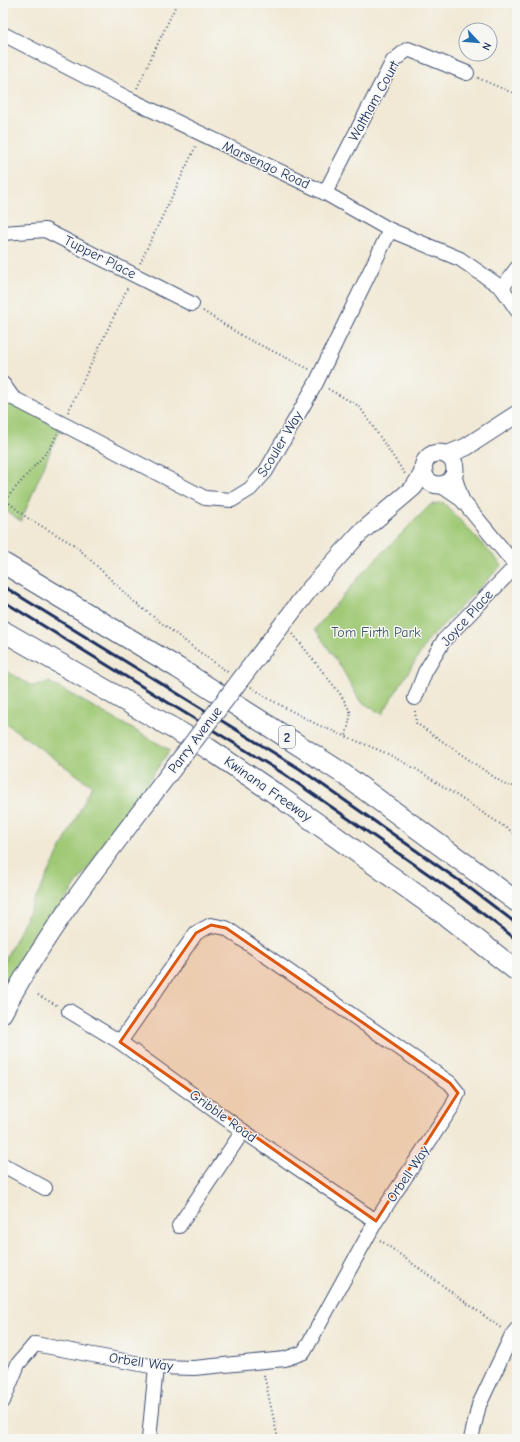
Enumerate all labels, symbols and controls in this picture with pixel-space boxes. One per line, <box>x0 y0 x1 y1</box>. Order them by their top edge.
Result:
north arrow <box>458 22 498 62</box>
text: N <box>479 40 494 52</box>
street label: Waltham Court <box>345 57 404 144</box>
street label: Marsengo Road <box>219 137 313 193</box>
street label: Tupper Place <box>61 232 139 282</box>
street label: Scouler Way <box>254 407 307 480</box>
street label: Joyce Place <box>437 586 497 650</box>
park label: Tom Firth Park <box>331 624 421 641</box>
street label: Parry Avenue <box>164 703 226 777</box>
road number: 2 <box>279 726 295 748</box>
street label: Kwinana Freeway <box>221 752 316 826</box>
street label: Gribble Road <box>186 1086 260 1146</box>
street label: Orbell Way <box>383 1142 434 1206</box>
street label: Orbell Way <box>108 1349 175 1375</box>

